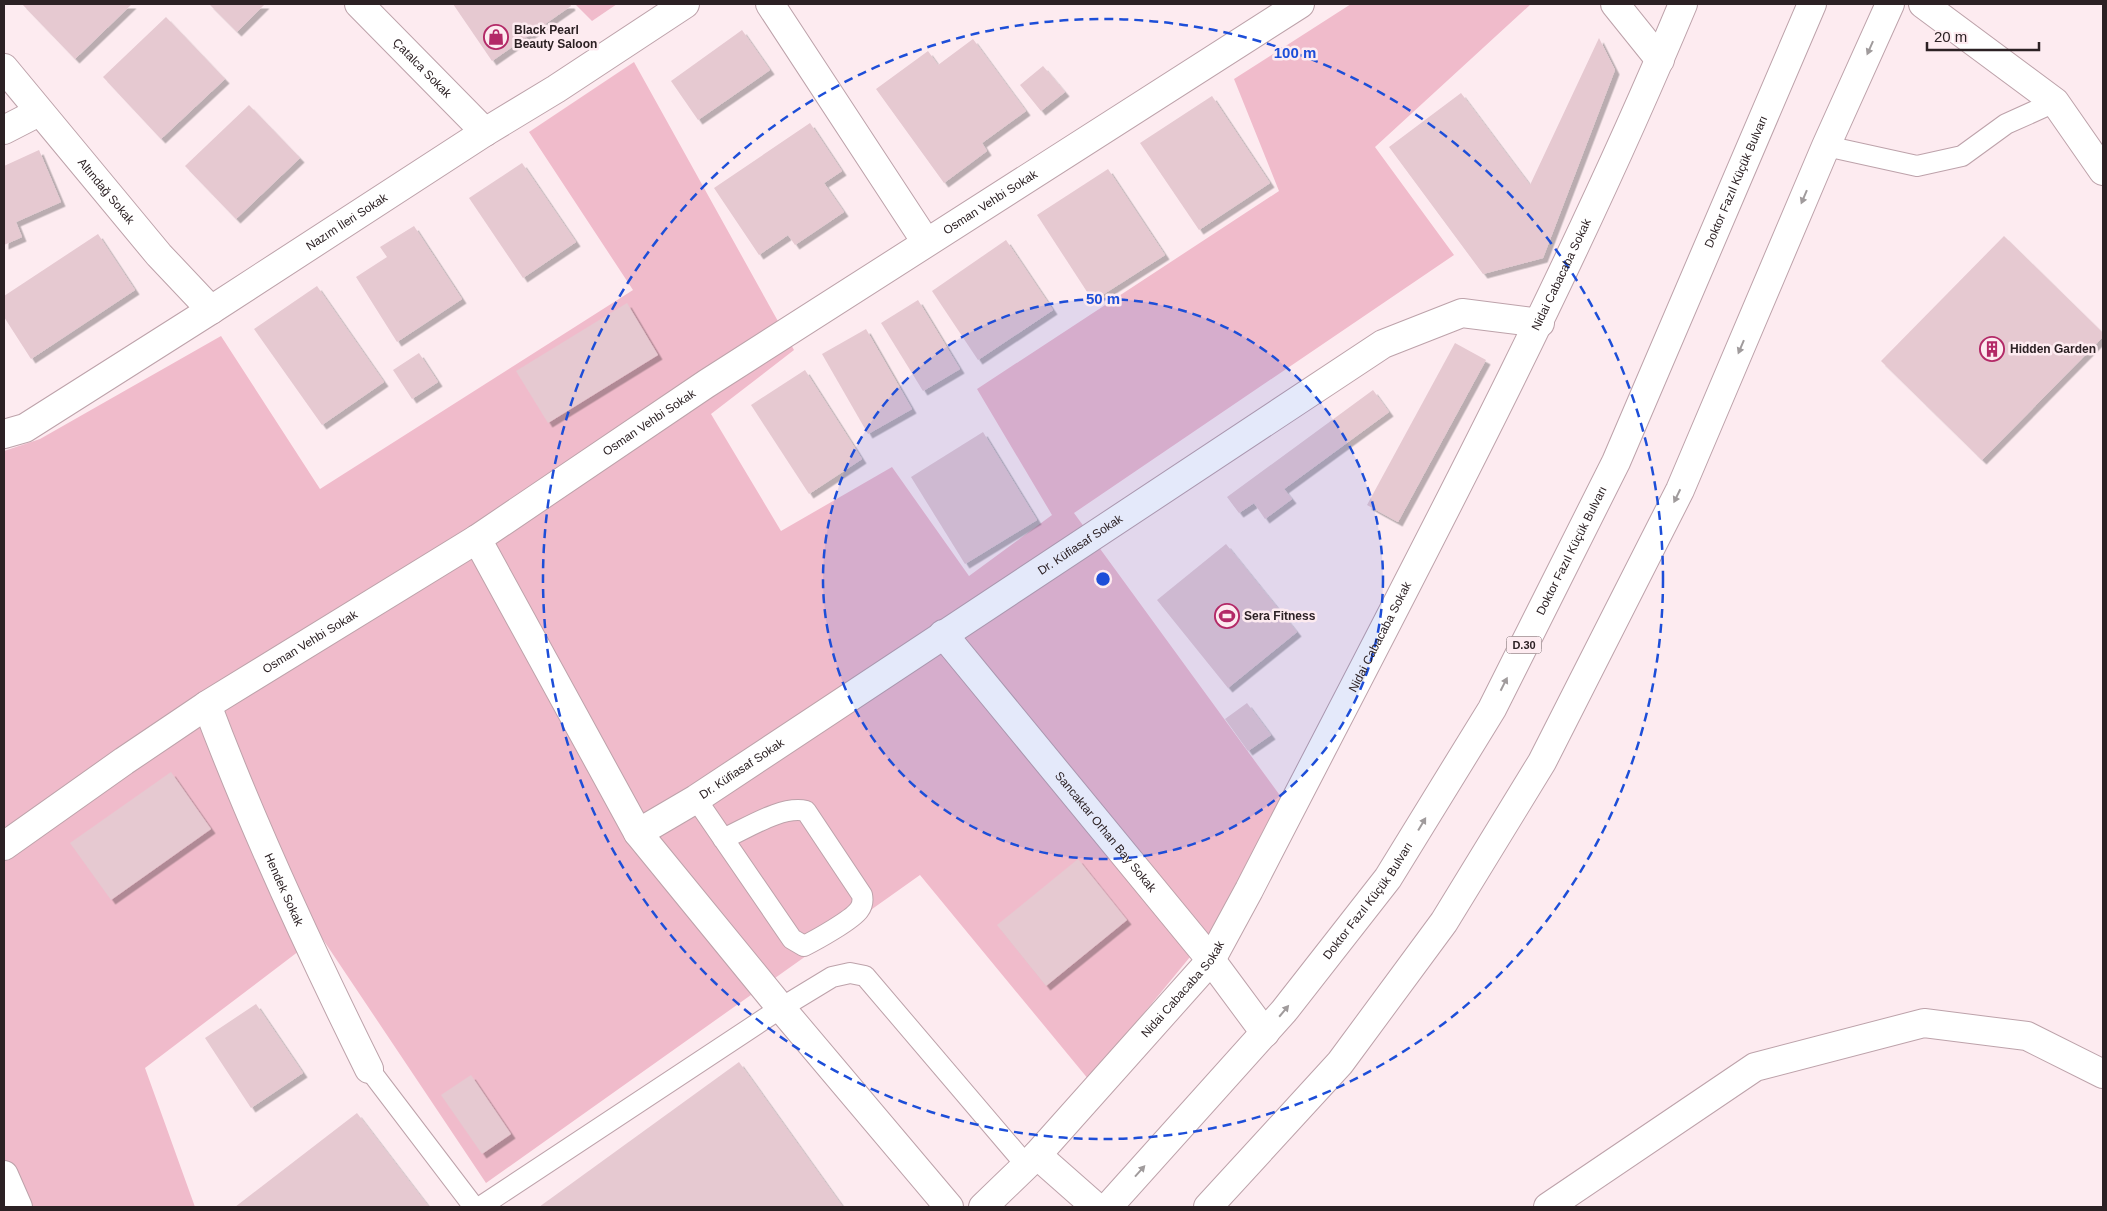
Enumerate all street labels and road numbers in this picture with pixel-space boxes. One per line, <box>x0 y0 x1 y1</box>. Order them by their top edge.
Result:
street label: Çatalca Sokak <box>390 36 455 101</box>
street label: Doktor Fazıl Küçük Bulvarı <box>1702 114 1770 250</box>
street label: Altındağ Sokak <box>75 156 138 228</box>
street label: Osman Vehbi Sokak <box>941 166 1041 237</box>
street label: Nazım İleri Sokak <box>303 190 391 253</box>
street label: Nidai Cabacaba Sokak <box>1529 216 1594 333</box>
street label: Osman Vehbi Sokak <box>600 386 699 459</box>
street label: Doktor Fazıl Küçük Bulvarı <box>1533 484 1610 617</box>
street label: Dr. Küfiasaf Sokak <box>1035 511 1126 578</box>
street label: Nidai Cabacaba Sokak <box>1346 578 1415 694</box>
street label: Osman Vehbi Sokak <box>260 607 361 676</box>
road number: D.30 <box>1506 636 1542 654</box>
street label: Dr. Küfiasaf Sokak <box>697 735 788 802</box>
street label: Sancaktar Orhan Bay Sokak <box>1052 769 1160 896</box>
street label: Doktor Fazıl Küçük Bulvarı <box>1320 840 1415 962</box>
street label: Hendek Sokak <box>261 851 307 929</box>
street label: Nidai Cabacaba Sokak <box>1138 937 1228 1040</box>

